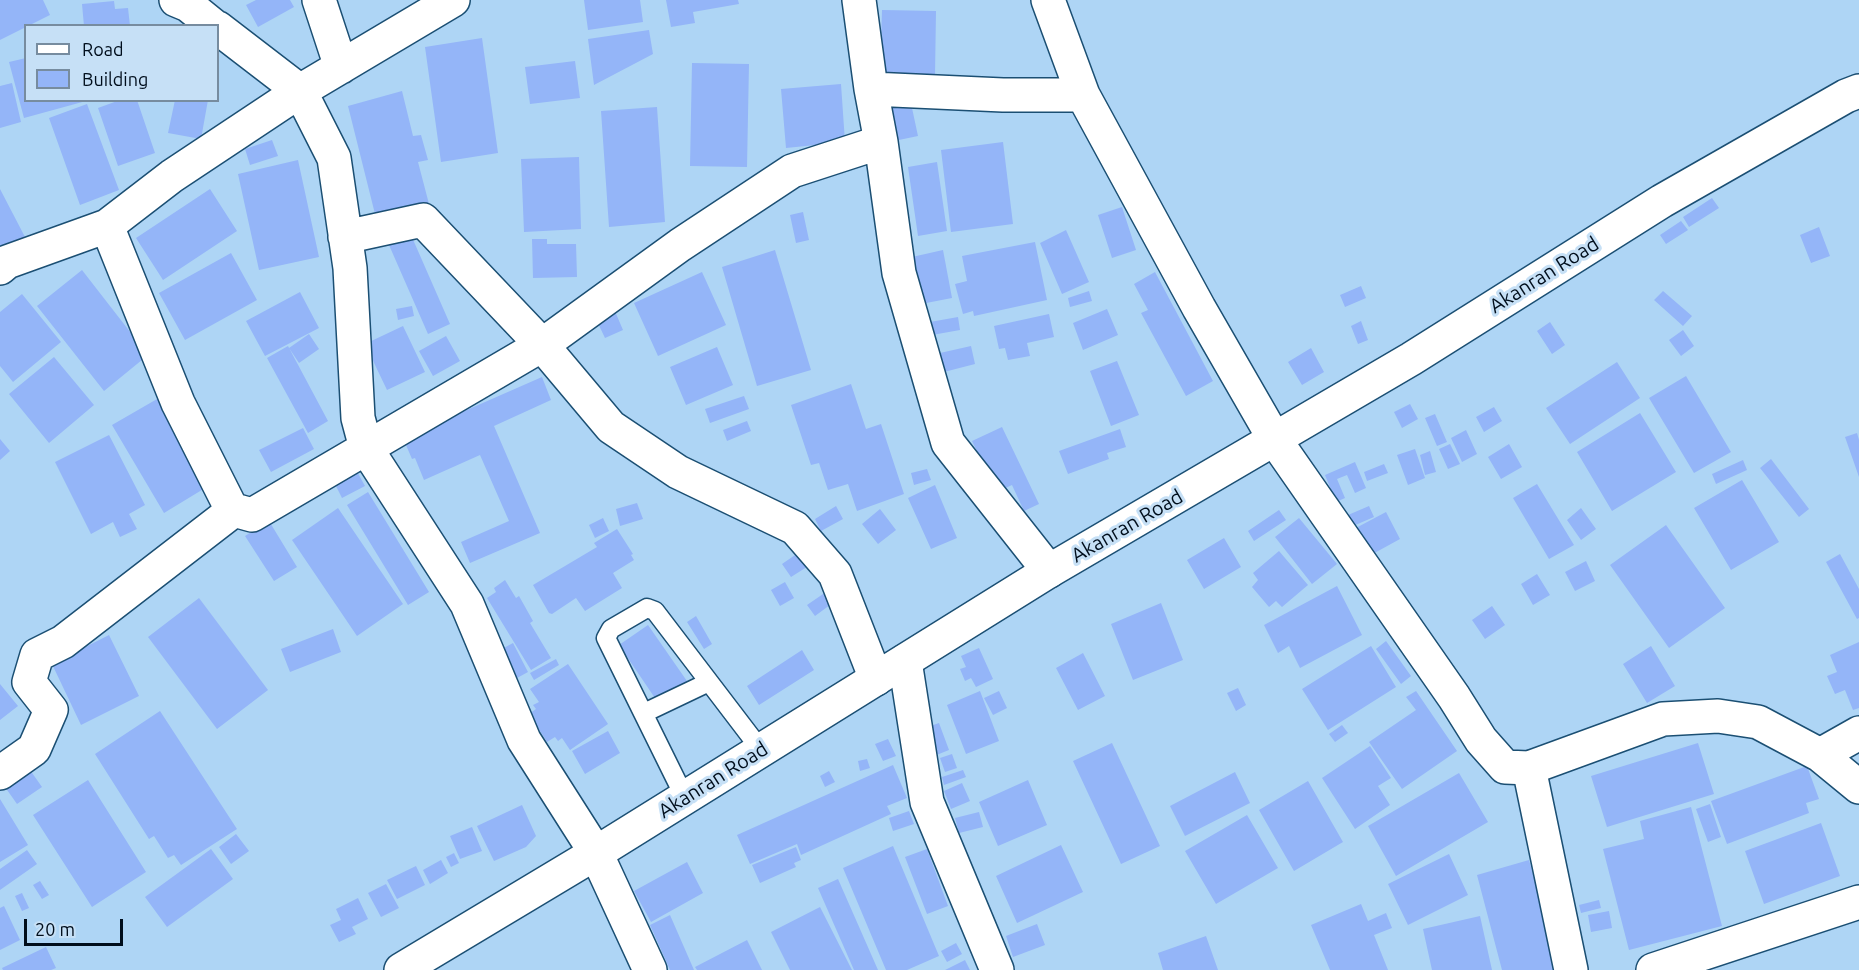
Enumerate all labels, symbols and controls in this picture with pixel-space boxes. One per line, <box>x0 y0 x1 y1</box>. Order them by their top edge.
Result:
legend <box>24 24 219 102</box>
text: Road <box>82 39 124 59</box>
text: Building <box>82 69 148 89</box>
street label: Akanran Road <box>1485 232 1603 318</box>
street label: Akanran Road <box>1067 484 1187 568</box>
street label: Akanran Road <box>654 737 772 823</box>
scale bar <box>27 907 126 945</box>
text: 20 m <box>35 919 75 939</box>

